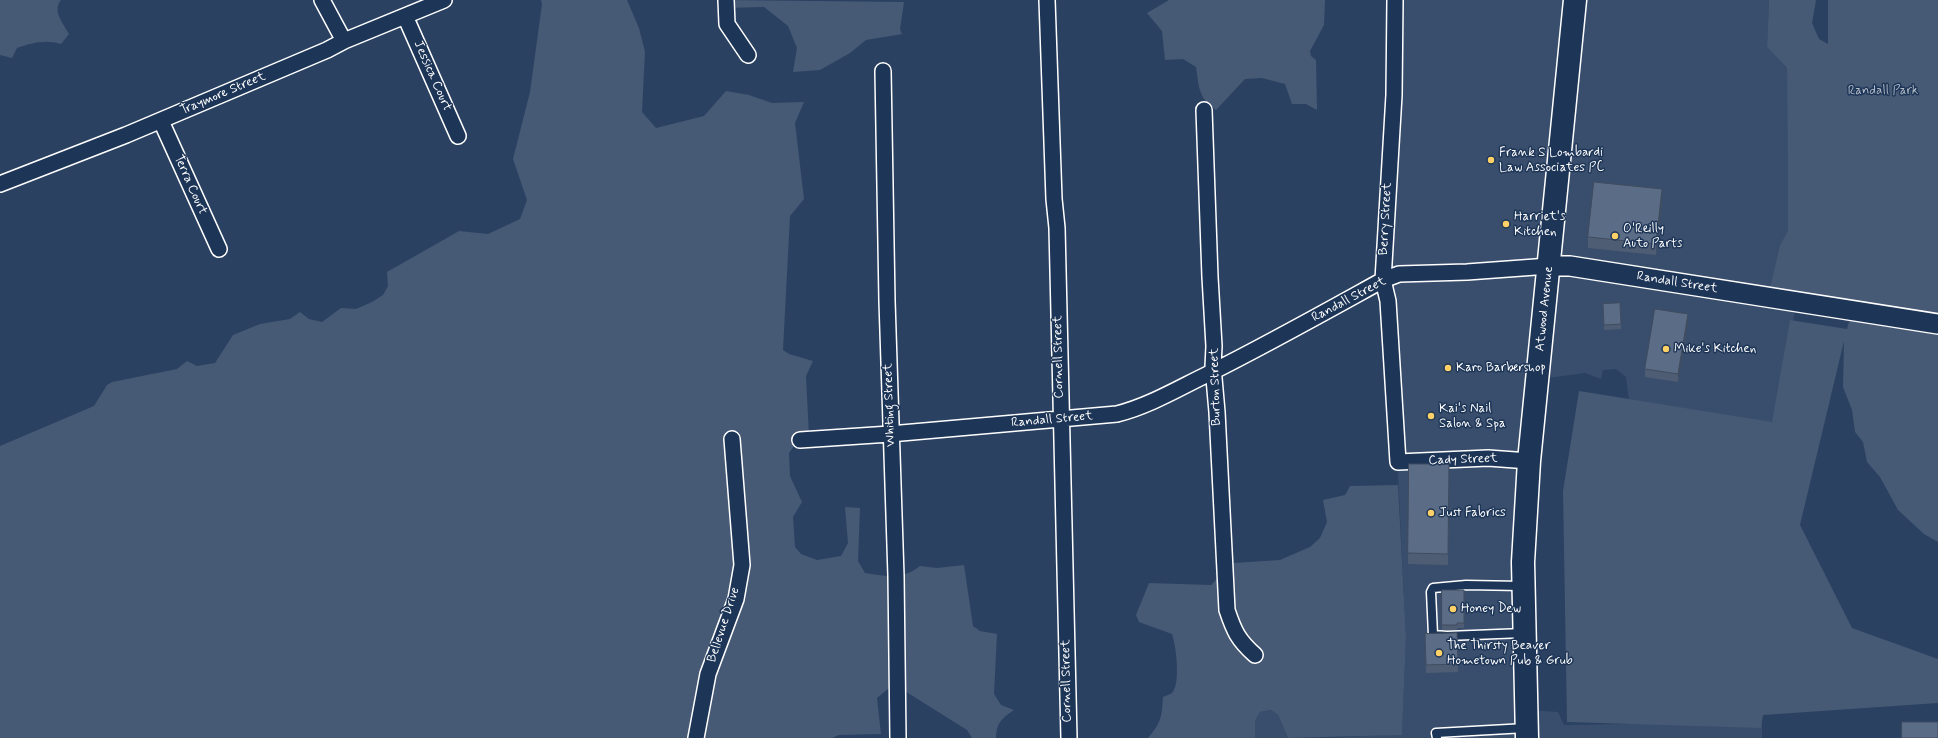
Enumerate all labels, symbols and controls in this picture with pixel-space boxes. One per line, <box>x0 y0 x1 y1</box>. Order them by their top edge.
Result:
street label: Jessica Court <box>409 38 455 114</box>
street label: Traymore Street <box>178 69 268 119</box>
park label: Randall Park <box>1848 83 1918 99</box>
place label: Frank S Lombardi Law Associates PC <box>1499 145 1604 176</box>
street label: Terra Court <box>170 153 210 217</box>
marker: Frank S Lombardi Law Associates PC <box>1486 155 1496 165</box>
street label: Berry Street <box>1376 182 1396 256</box>
place label: Harriet's Kitchen <box>1514 209 1565 240</box>
marker: Harriet's Kitchen <box>1501 219 1511 229</box>
place label: O'Reilly Auto Parts <box>1623 221 1682 252</box>
marker: O'Reilly Auto Parts <box>1610 231 1620 241</box>
street label: Atwood Avenue <box>1533 266 1557 352</box>
street label: Randall Street <box>1635 269 1719 297</box>
street label: Randall Street <box>1309 274 1389 326</box>
street label: Cornell Street <box>1050 315 1068 399</box>
place label: Mike's Kitchen <box>1674 341 1756 357</box>
marker: Mike's Kitchen <box>1661 344 1671 354</box>
street label: Burton Street <box>1207 348 1225 426</box>
place label: Karo Barbershop <box>1456 360 1546 376</box>
street label: Whiting Street <box>881 363 899 447</box>
marker: Karo Barbershop <box>1443 363 1453 373</box>
place label: Kai's Nail Salon & Spa <box>1439 401 1506 432</box>
street label: Randall Street <box>1011 409 1093 431</box>
marker: Kai's Nail Salon & Spa <box>1426 411 1436 421</box>
street label: Cady Street <box>1428 451 1498 469</box>
place label: Just Fabrics <box>1439 505 1506 521</box>
marker: Just Fabrics <box>1426 508 1436 518</box>
street label: Bellevue Drive <box>704 585 744 665</box>
place label: Honey Dew <box>1461 601 1521 617</box>
marker: Honey Dew <box>1448 604 1458 614</box>
place label: The Thirsty Beaver Hometown Pub & Grub <box>1447 638 1573 669</box>
street label: Cornell Street <box>1058 639 1076 723</box>
marker: The Thirsty Beaver Hometown Pub & Grub <box>1434 648 1444 658</box>

